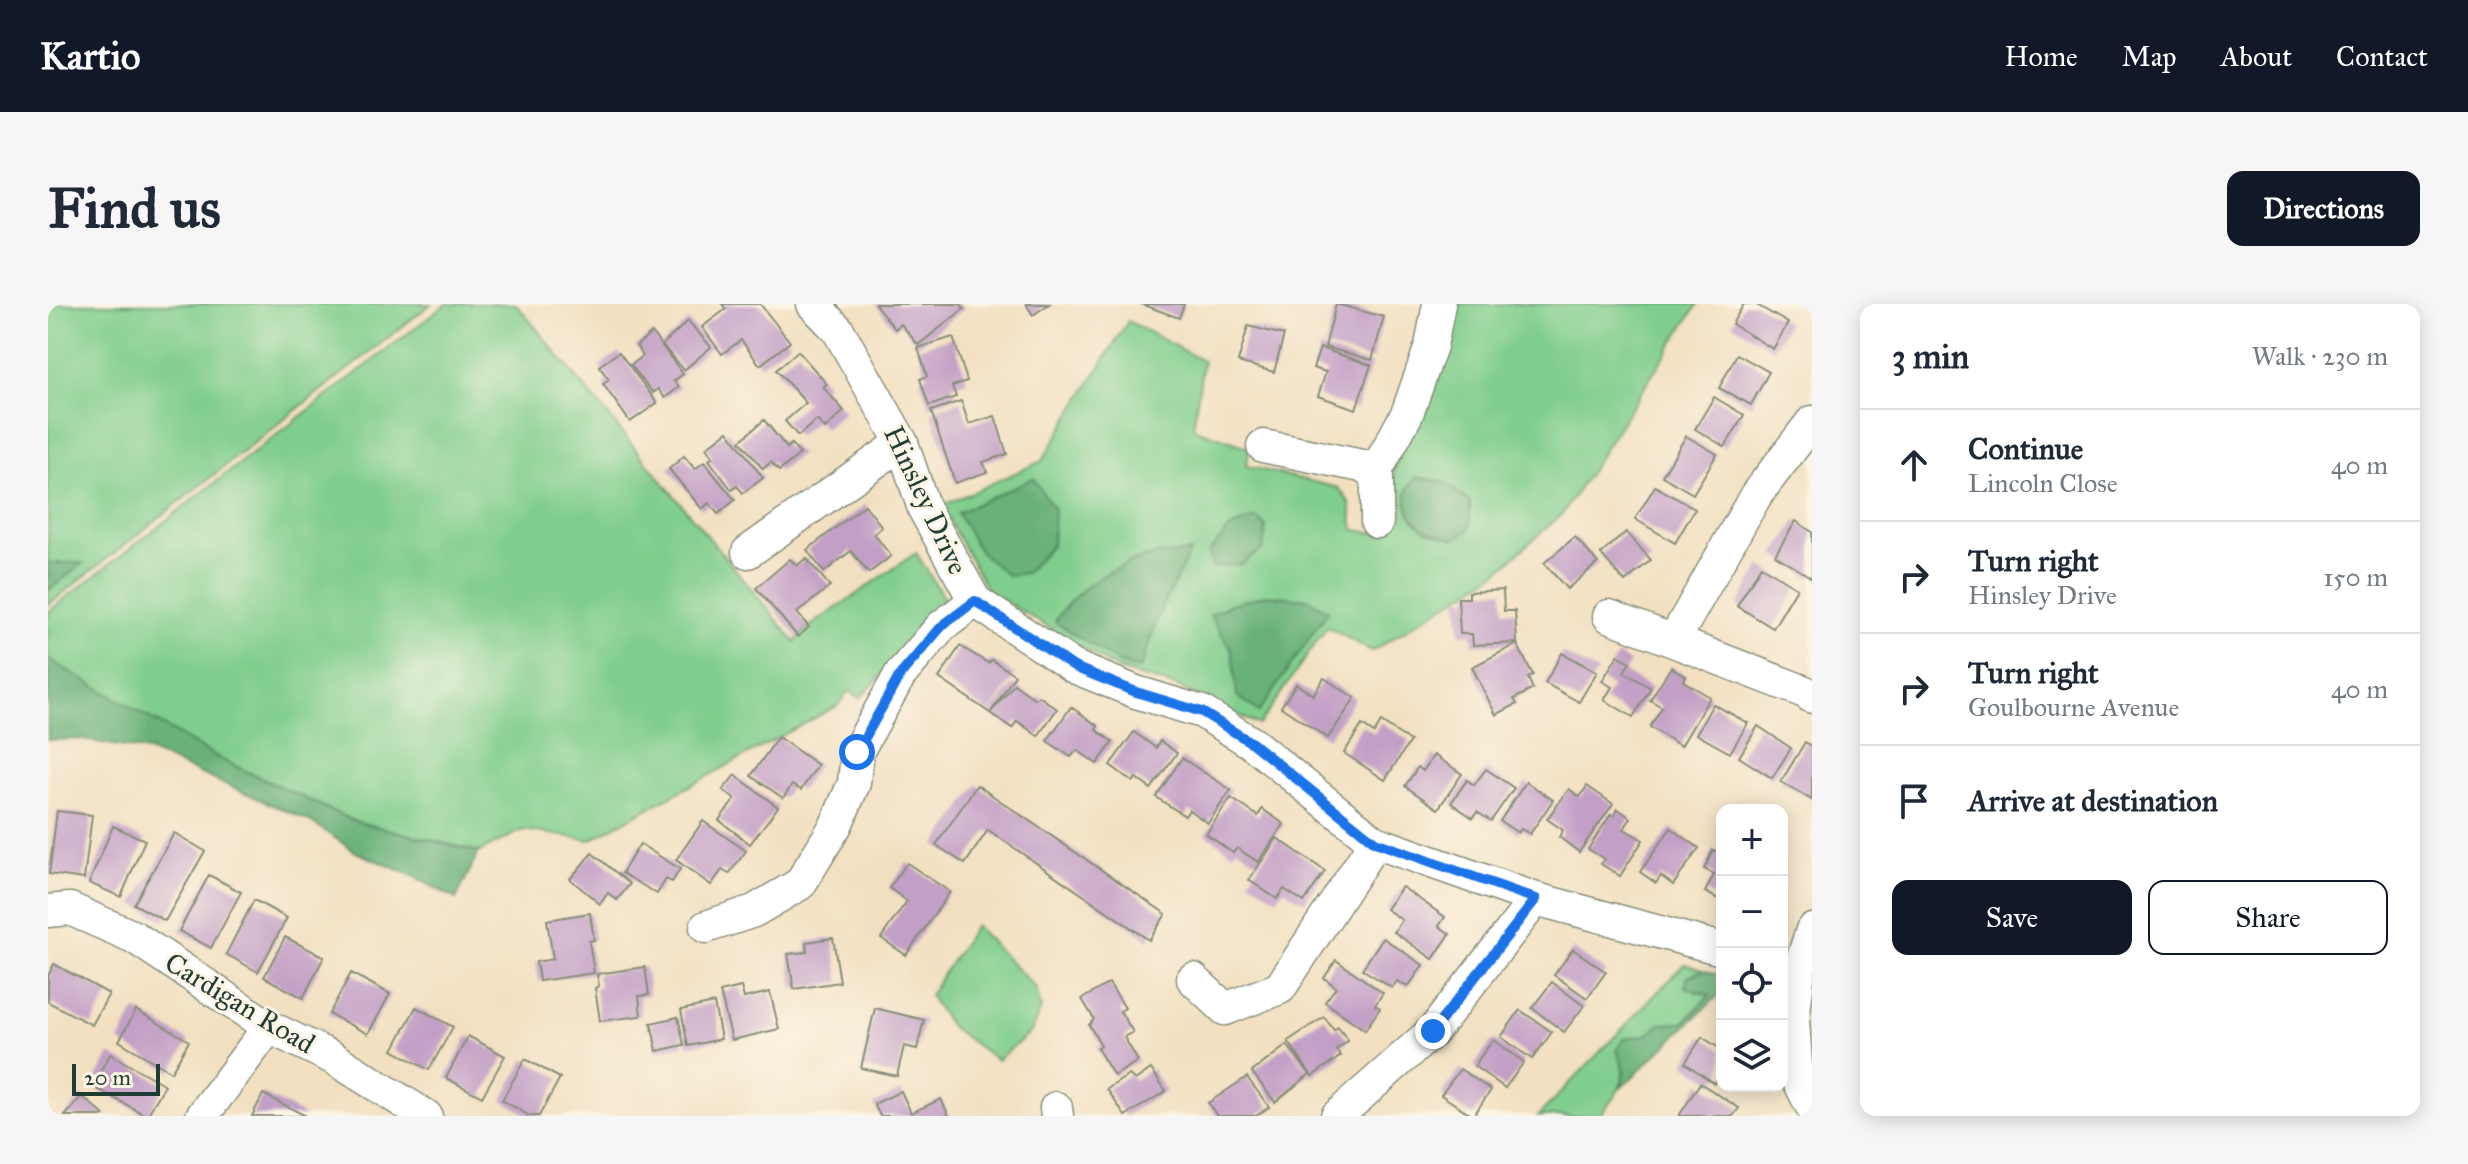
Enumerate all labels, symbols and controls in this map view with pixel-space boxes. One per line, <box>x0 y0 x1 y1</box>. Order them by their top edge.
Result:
text: Kartio <box>40 33 140 79</box>
text: Home <box>2005 39 2078 74</box>
text: Map <box>2122 39 2176 74</box>
text: About <box>2220 39 2292 74</box>
text: Contact <box>2336 39 2428 74</box>
button: Directions <box>2227 171 2420 246</box>
text: Find us <box>48 174 221 242</box>
text: 3 min <box>1892 336 1969 377</box>
text: Walk · 230 m <box>2252 340 2388 372</box>
street label: Hinsley Drive <box>876 420 976 580</box>
text: Continue <box>1968 431 2083 467</box>
icon: ahead <box>1892 443 1936 487</box>
text: 40 m <box>2331 449 2388 481</box>
text: Lincoln Close <box>1968 467 2118 499</box>
text: Turn right <box>1968 543 2099 579</box>
icon: right <box>1892 555 1936 599</box>
text: 150 m <box>2323 561 2388 593</box>
text: Hinsley Drive <box>1968 579 2117 611</box>
text: Turn right <box>1968 655 2099 691</box>
icon: right <box>1892 667 1936 711</box>
text: 40 m <box>2331 673 2388 705</box>
text: Goulbourne Avenue <box>1968 691 2179 723</box>
route start <box>839 734 875 770</box>
icon: arrive <box>1892 779 1936 823</box>
text: Arrive at destination <box>1968 783 2218 819</box>
map controls <box>1716 804 1788 1092</box>
button: + <box>1716 804 1788 876</box>
button: − <box>1716 876 1788 948</box>
button: Save <box>1892 880 2132 955</box>
button: Share <box>2148 880 2388 955</box>
street label: Cardigan Road <box>159 945 321 1061</box>
button: locate <box>1716 948 1788 1020</box>
route end <box>1415 1013 1451 1049</box>
button: layers <box>1716 1020 1788 1092</box>
scale bar <box>72 1060 160 1096</box>
text: 20 m <box>84 1064 131 1091</box>

